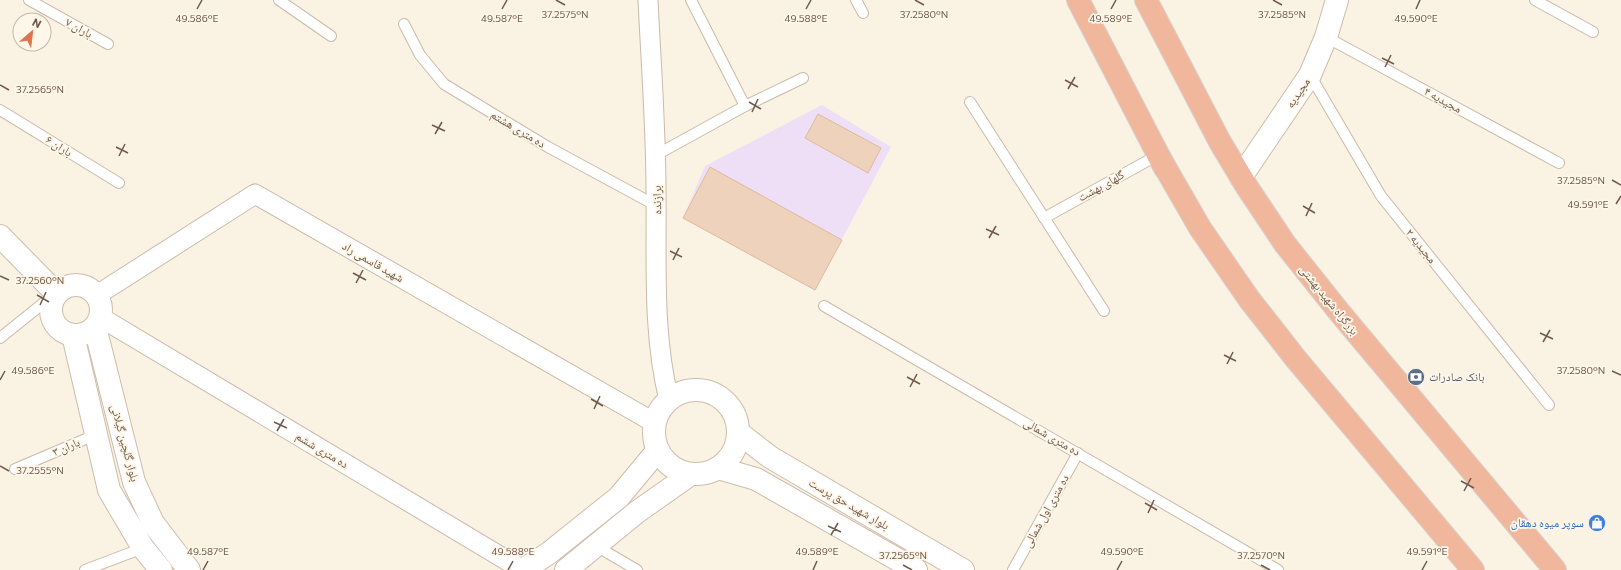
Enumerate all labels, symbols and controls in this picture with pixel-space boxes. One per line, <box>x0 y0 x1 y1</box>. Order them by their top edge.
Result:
text: 37.2575°N <box>541 8 589 20</box>
text: 37.2580°N <box>900 8 948 20</box>
text: 37.2585°N <box>1258 8 1306 20</box>
north arrow <box>12 12 52 52</box>
text: 49.586°E <box>176 12 218 24</box>
text: 49.587°E <box>481 12 523 24</box>
text: 49.588°E <box>785 12 827 24</box>
text: 49.589°E <box>1090 12 1132 24</box>
text: 49.590°E <box>1394 12 1438 24</box>
street label: باران ۷ <box>63 14 95 41</box>
text: N <box>30 15 44 30</box>
street label: مجیدیه <box>1282 75 1313 111</box>
text: 37.2565°N <box>16 83 64 95</box>
street label: مجیدیه ۴ <box>1422 83 1465 116</box>
street label: ده متری هشتم <box>488 106 548 152</box>
street label: باران ۶ <box>43 132 75 160</box>
street label: گلهای بهشت <box>1075 167 1127 205</box>
text: 37.2585°N <box>1557 174 1605 186</box>
street label: برازنده <box>649 185 665 215</box>
text: 49.591°E <box>1567 198 1609 210</box>
street label: مجیدیه ۲ <box>1403 225 1440 266</box>
street label: شهید قاسمی راد <box>340 238 407 285</box>
street label: بزرگراه شهید بهشتی <box>1296 262 1362 338</box>
text: 37.2560°N <box>16 274 64 286</box>
text: 49.586°E <box>12 364 54 376</box>
text: 37.2580°N <box>1557 364 1605 376</box>
bank icon: بانک صادرات <box>1406 367 1426 387</box>
place label: بانک صادرات <box>1429 369 1484 384</box>
street label: بلوار گلچین گیلانی <box>108 403 143 483</box>
street label: ده متری شمالی <box>1021 414 1083 459</box>
street label: ده متری ششم <box>293 428 351 472</box>
street label: باران ۳ <box>50 434 82 459</box>
text: 37.2555°N <box>16 464 64 476</box>
street label: ده متری اول شمالی <box>1019 472 1072 550</box>
street label: بلوار شهید حق پرست <box>806 474 892 533</box>
shop icon: سوپر میوه دهقان <box>1587 513 1607 533</box>
place label: سوپر میوه دهقان <box>1511 515 1584 530</box>
text: 49.587°E <box>187 545 229 557</box>
text: 49.588°E <box>492 545 534 557</box>
text: 49.589°E <box>796 545 838 557</box>
text: 49.590°E <box>1100 545 1144 557</box>
text: 49.591°E <box>1406 545 1448 557</box>
text: 37.2565°N <box>879 549 927 561</box>
text: 37.2570°N <box>1237 549 1285 561</box>

